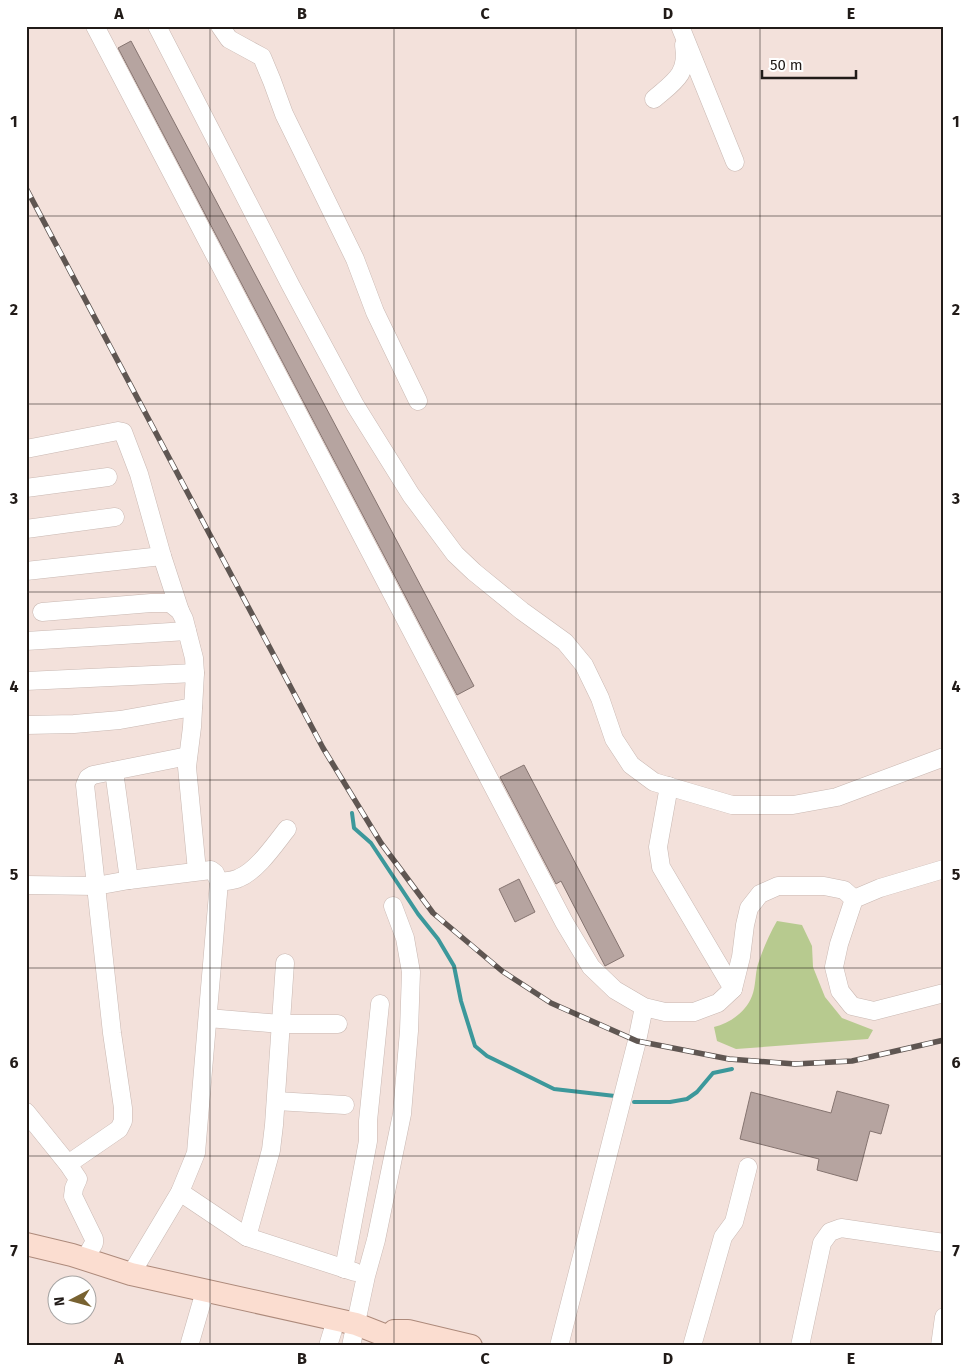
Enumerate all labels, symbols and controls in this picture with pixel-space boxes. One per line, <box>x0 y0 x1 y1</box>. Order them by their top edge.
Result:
text: A <box>113 4 124 23</box>
text: B <box>297 4 307 23</box>
text: C <box>480 4 490 23</box>
text: D <box>663 4 673 23</box>
text: E <box>847 4 855 23</box>
scale bar <box>762 48 856 80</box>
text: 50 m <box>770 56 803 74</box>
text: 1 <box>10 112 18 131</box>
text: 1 <box>952 112 960 131</box>
text: 2 <box>10 300 18 319</box>
text: 2 <box>952 300 960 319</box>
text: 3 <box>9 489 18 508</box>
text: 3 <box>951 489 960 508</box>
text: 4 <box>9 677 19 696</box>
text: 4 <box>951 677 961 696</box>
text: 5 <box>10 865 19 884</box>
text: 5 <box>952 865 961 884</box>
text: 6 <box>9 1053 19 1072</box>
text: 6 <box>951 1053 961 1072</box>
text: 7 <box>10 1241 18 1260</box>
text: 7 <box>952 1241 960 1260</box>
north arrow <box>48 1274 98 1324</box>
text: N <box>51 1296 69 1307</box>
text: A <box>113 1349 124 1368</box>
text: B <box>297 1349 307 1368</box>
text: C <box>480 1349 490 1368</box>
text: D <box>663 1349 673 1368</box>
text: E <box>847 1349 855 1368</box>

